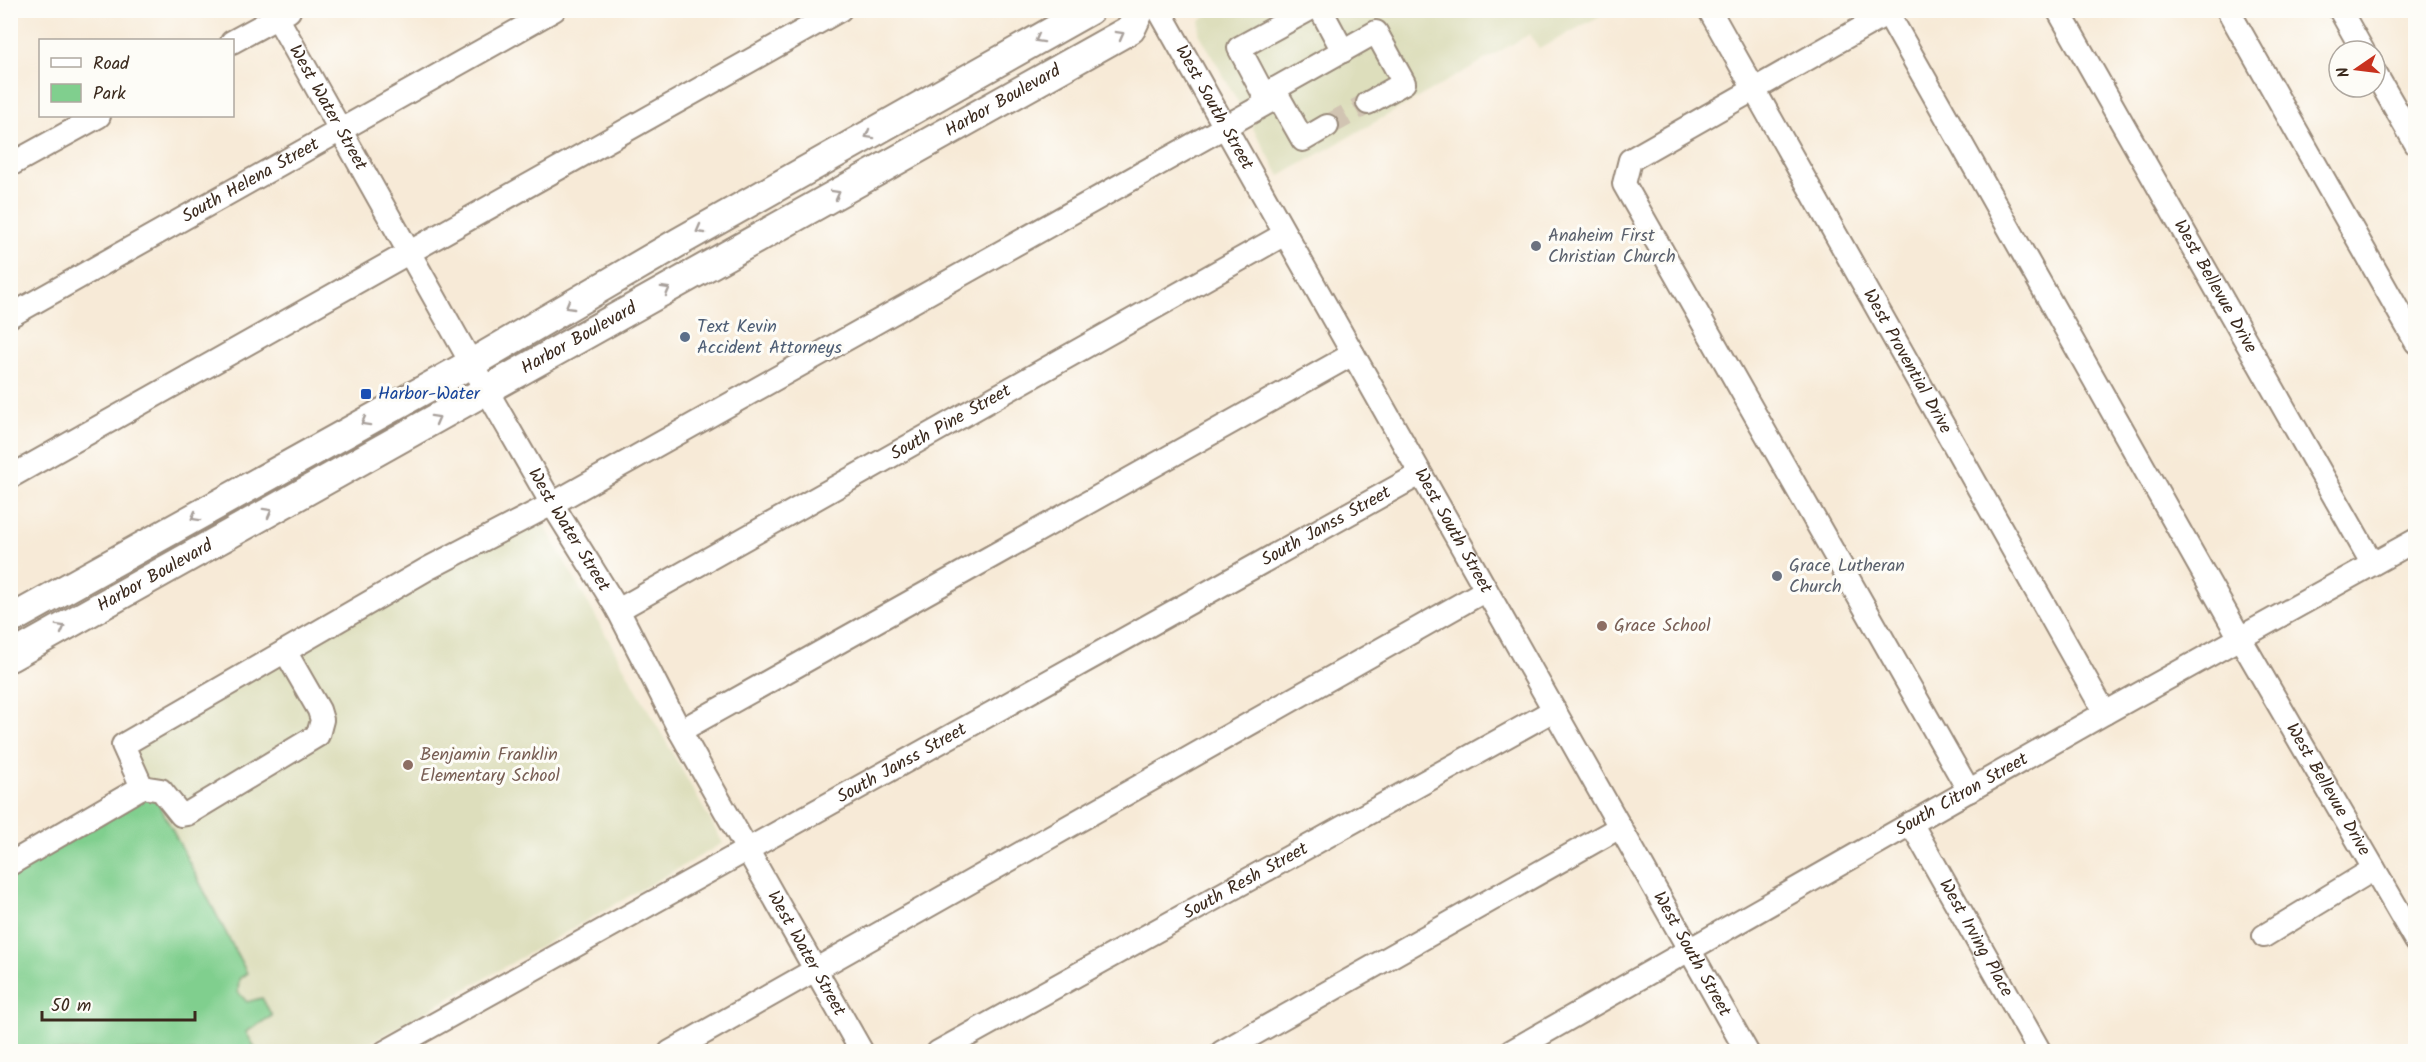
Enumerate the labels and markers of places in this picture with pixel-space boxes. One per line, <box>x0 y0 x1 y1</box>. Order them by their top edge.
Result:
place label: Anaheim First Christian Church <box>1548 222 1676 272</box>
marker: Anaheim First Christian Church <box>1529 239 1543 253</box>
place label: Text Kevin Accident Attorneys <box>697 313 842 363</box>
marker: Text Kevin Accident Attorneys <box>678 330 692 344</box>
place label: Harbor-Water <box>378 380 481 409</box>
marker: Harbor-Water <box>359 387 373 401</box>
place label: Grace Lutheran Church <box>1789 552 1905 602</box>
marker: Grace Lutheran Church <box>1770 569 1784 583</box>
place label: Grace School <box>1614 612 1711 641</box>
marker: Grace School <box>1595 619 1609 633</box>
place label: Benjamin Franklin Elementary School <box>420 741 561 791</box>
marker: Benjamin Franklin Elementary School <box>401 758 415 772</box>

